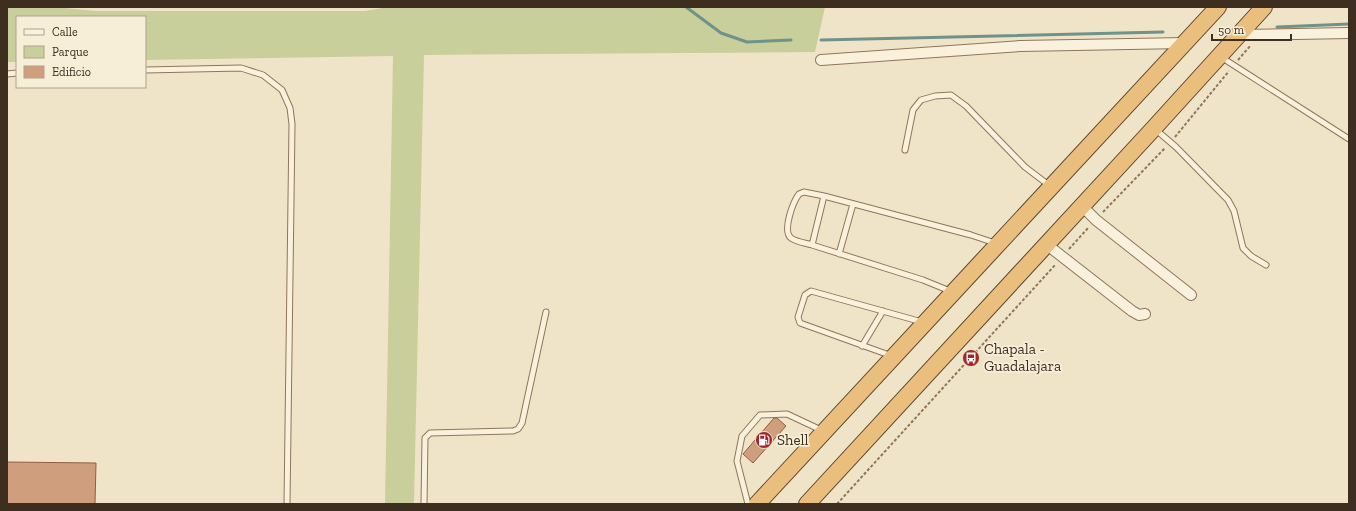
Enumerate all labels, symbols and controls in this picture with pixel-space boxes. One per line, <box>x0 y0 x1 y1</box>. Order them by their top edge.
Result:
legend <box>16 16 146 88</box>
scale bar <box>1212 16 1291 42</box>
text: 50 m <box>1218 23 1245 37</box>
text: Calle <box>52 25 78 39</box>
text: Parque <box>52 45 89 59</box>
text: Edificio <box>52 65 91 79</box>
place label: Chapala - Guadalajara <box>984 340 1061 375</box>
bus stop icon: Chapala - Guadalajara <box>961 348 981 368</box>
fuel station icon: Shell <box>754 430 774 450</box>
place label: Shell <box>777 431 808 449</box>

